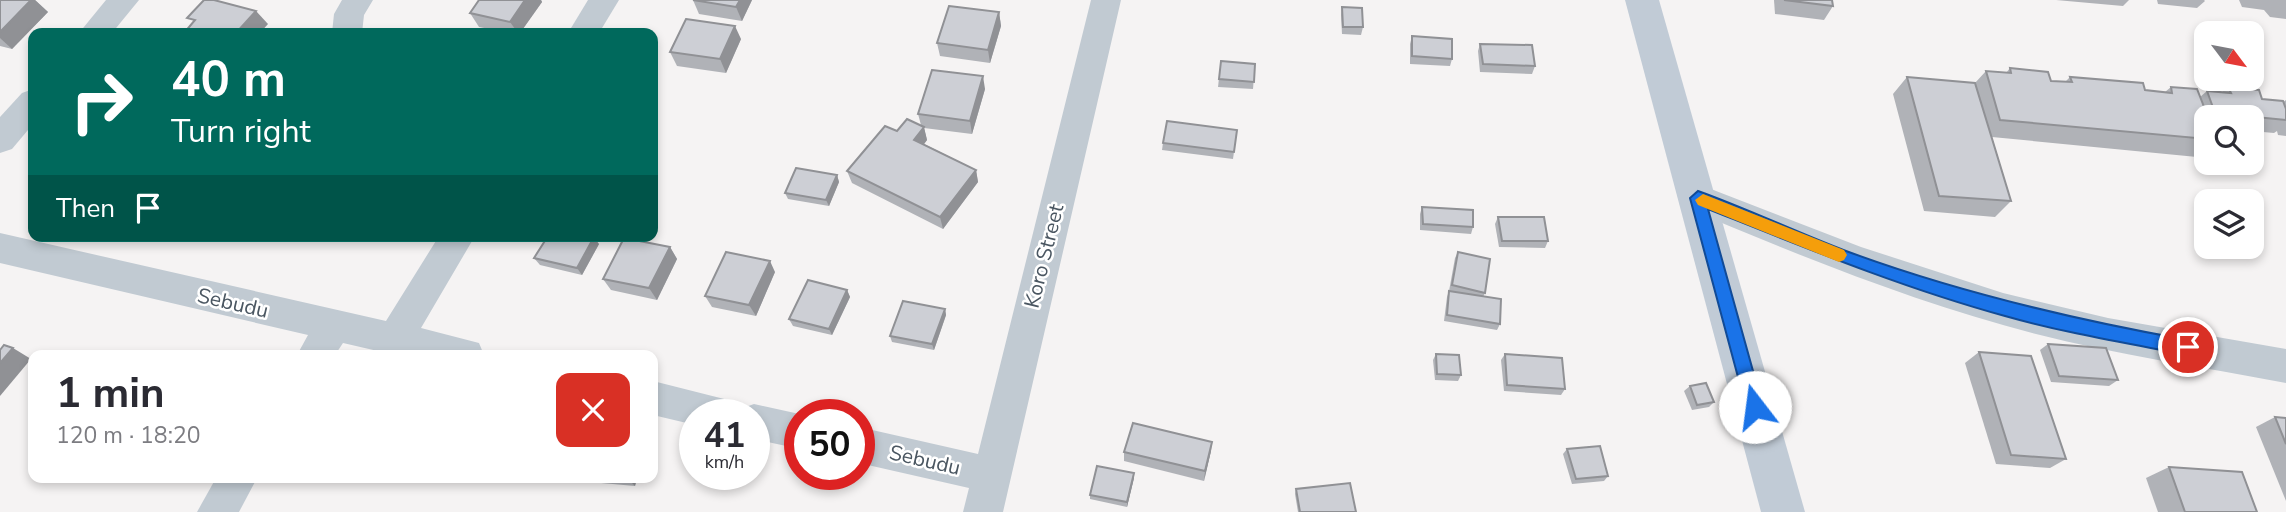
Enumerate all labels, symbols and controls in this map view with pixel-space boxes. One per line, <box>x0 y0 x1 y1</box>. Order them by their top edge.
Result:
north arrow <box>2194 21 2264 91</box>
map controls <box>2194 21 2264 259</box>
text: 40 m <box>171 46 286 113</box>
icon: right <box>56 56 147 147</box>
button: search <box>2194 105 2264 175</box>
text: Turn right <box>171 110 311 153</box>
icon: arrive <box>129 189 167 227</box>
button: layers <box>2194 189 2264 259</box>
text: Then <box>56 191 115 226</box>
street label: Koro Street <box>1018 200 1071 311</box>
street label: Sebudu <box>195 281 271 325</box>
pin <box>2158 317 2218 377</box>
icon: arrive <box>2169 328 2207 366</box>
text: 1 min <box>56 365 165 422</box>
position arrow <box>1718 370 1792 444</box>
button: close <box>556 373 630 447</box>
speed limit sign: 50 <box>784 399 875 490</box>
text: 41 <box>703 412 746 459</box>
text: 120 m · 18:20 <box>56 420 201 451</box>
street label: Sebudu <box>887 438 963 482</box>
text: km/h <box>705 450 744 474</box>

